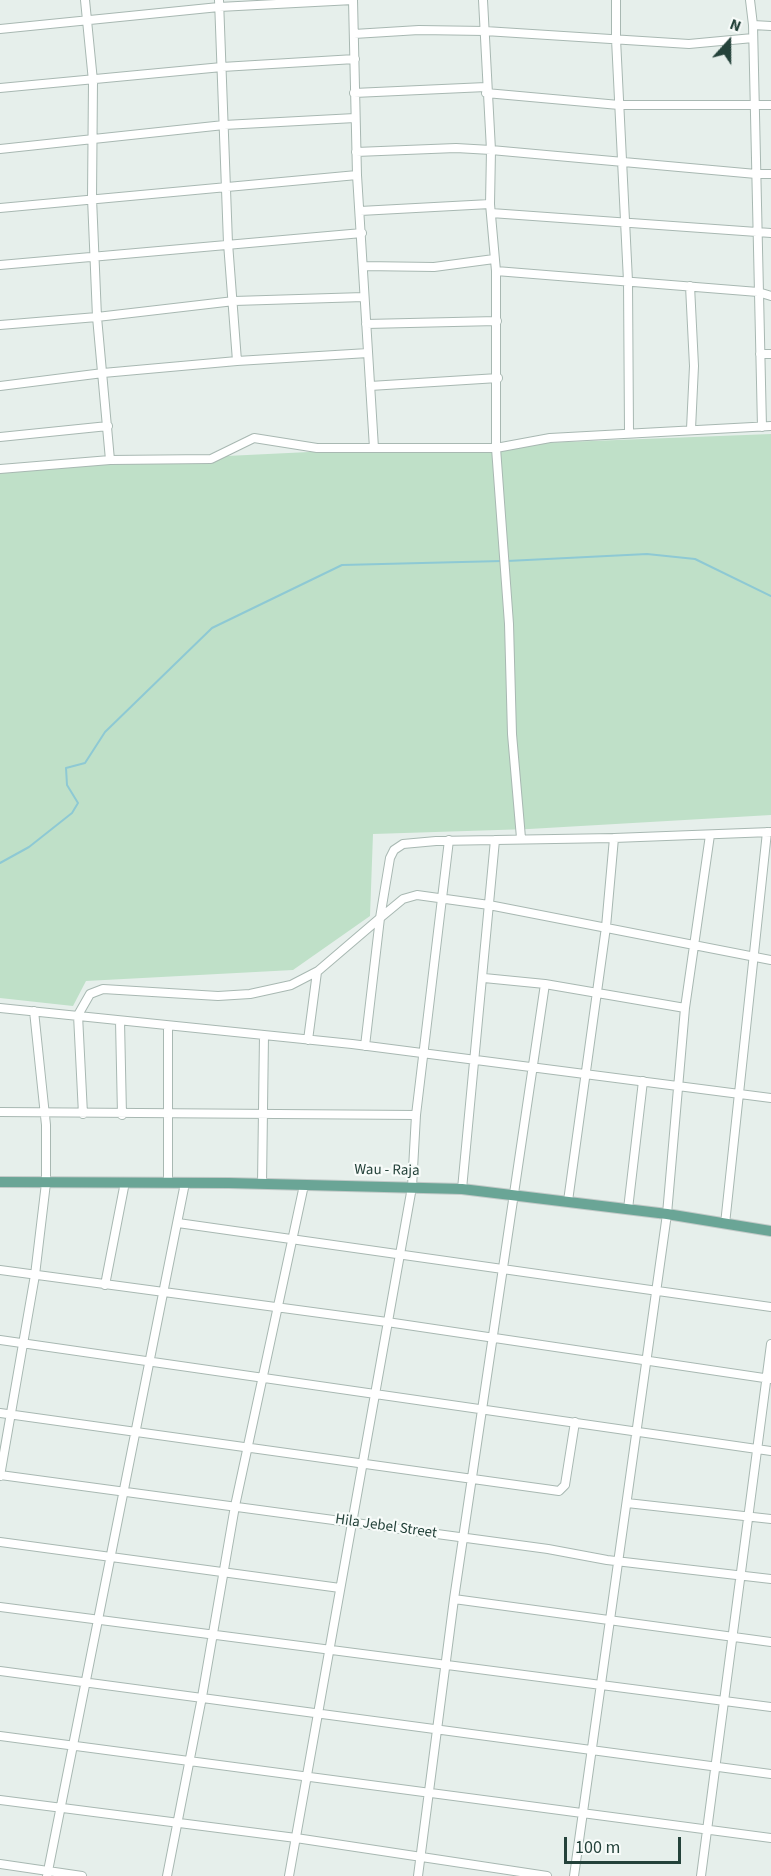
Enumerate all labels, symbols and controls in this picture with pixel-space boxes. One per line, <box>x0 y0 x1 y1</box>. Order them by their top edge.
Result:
north arrow <box>699 12 759 72</box>
text: N <box>727 13 744 37</box>
street label: Wau - Raja <box>354 1161 420 1181</box>
street label: Hila Jebel Street <box>334 1511 438 1543</box>
scale bar <box>567 1825 684 1863</box>
text: 100 m <box>575 1835 620 1860</box>

